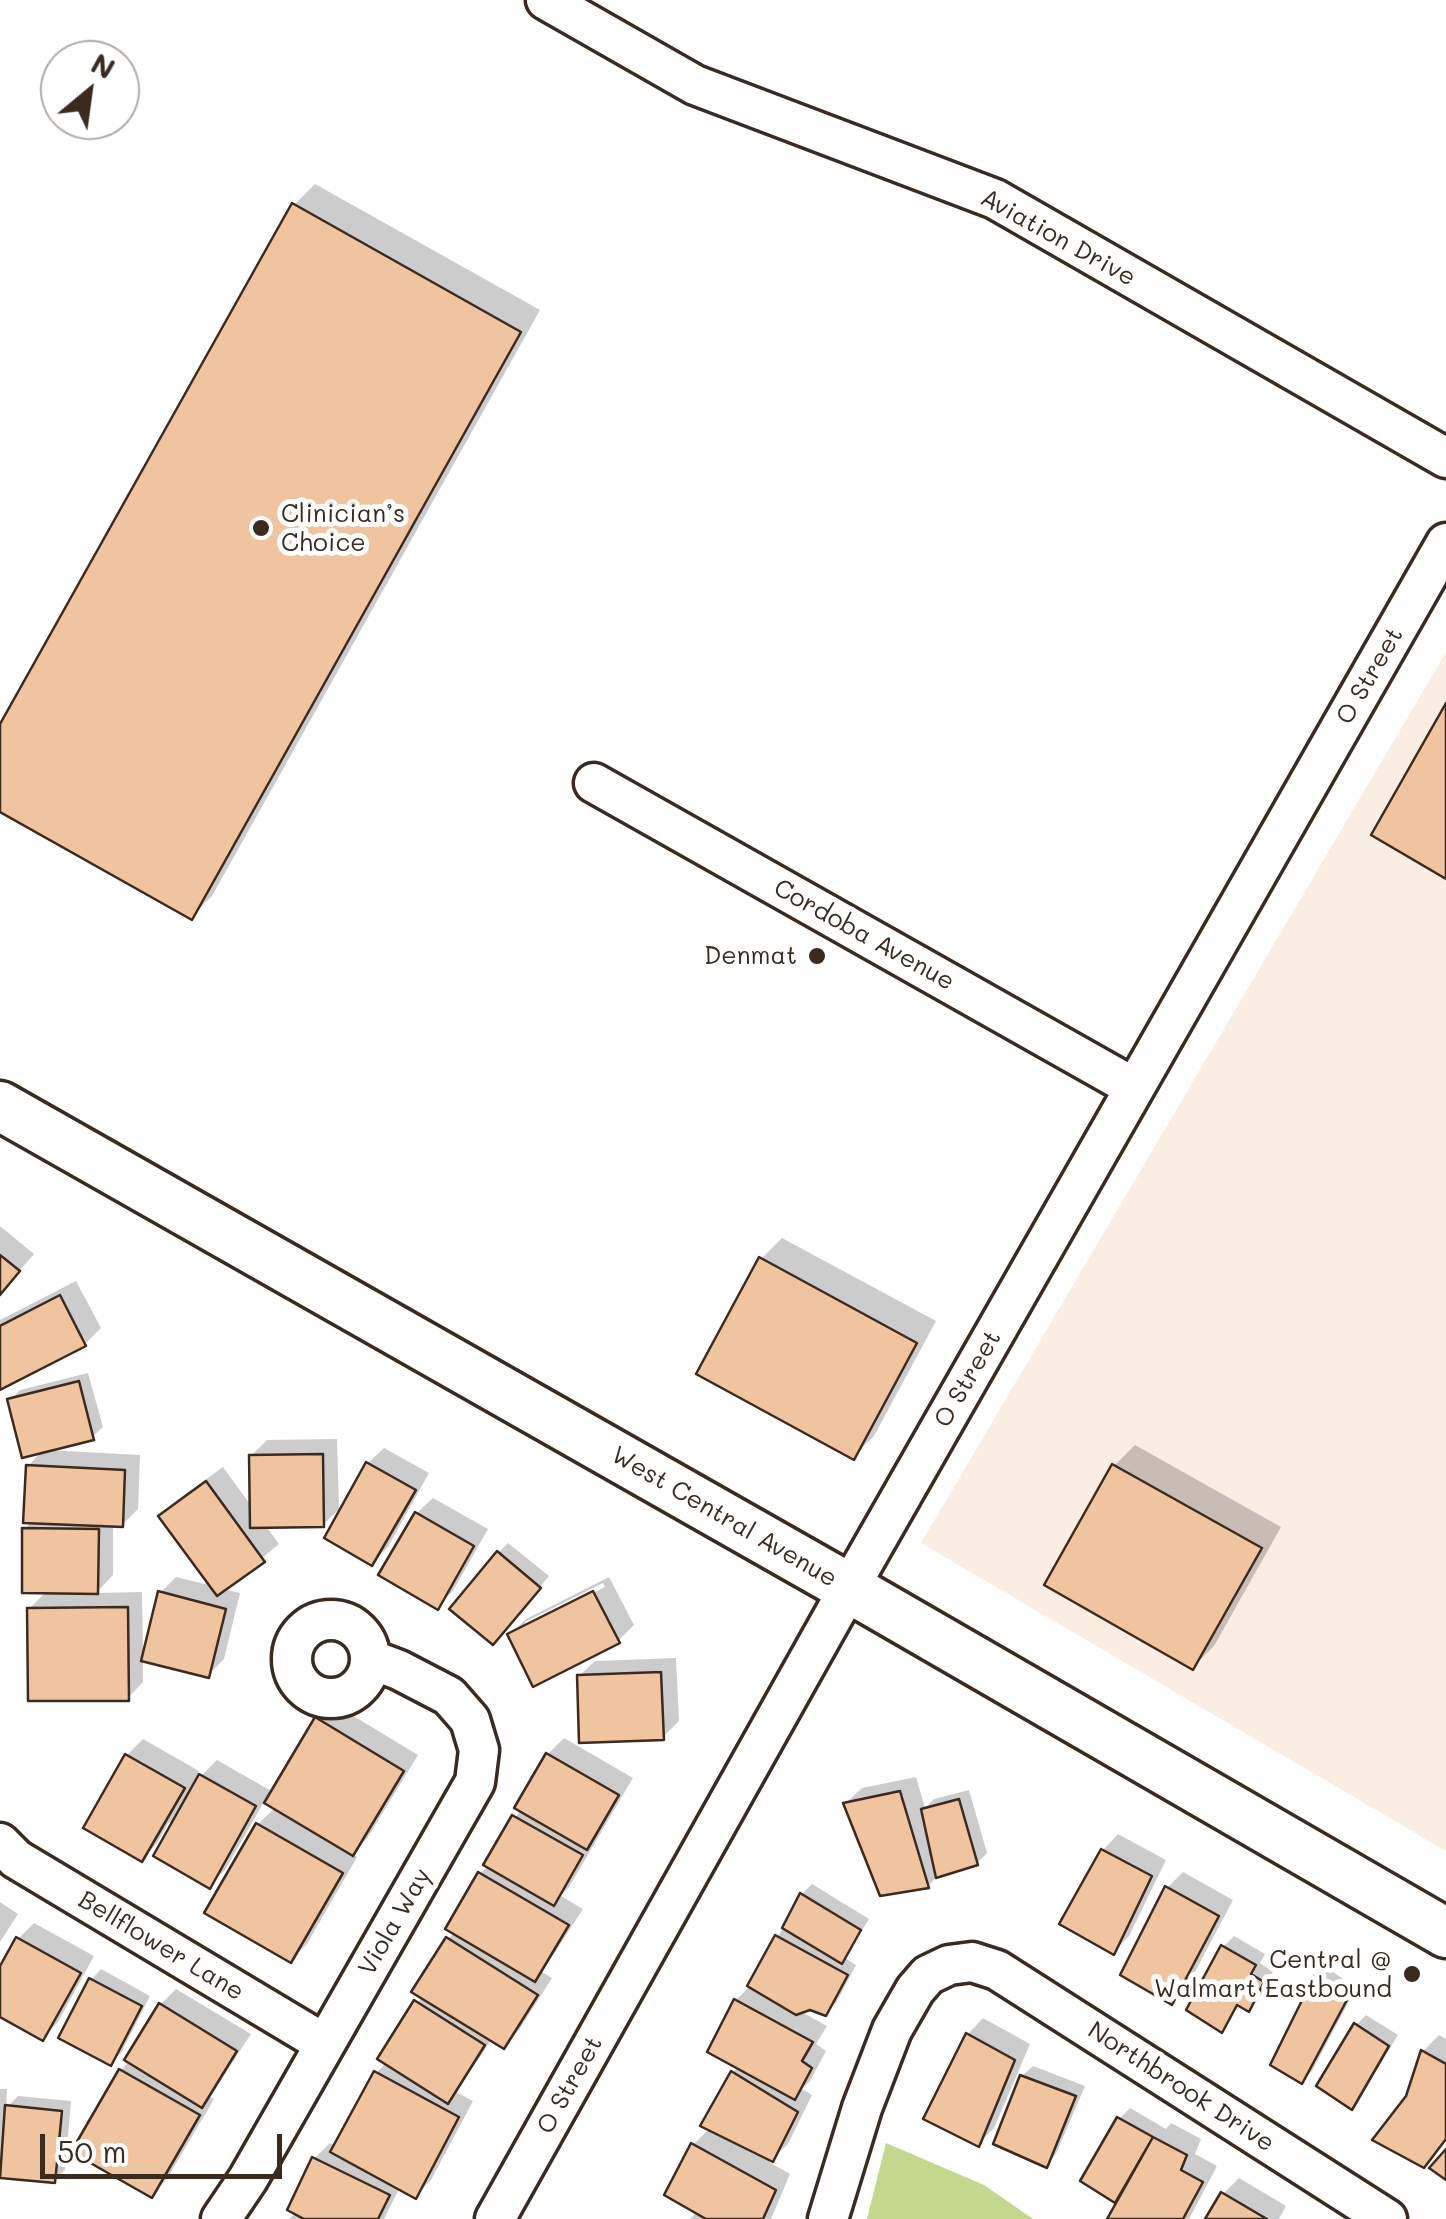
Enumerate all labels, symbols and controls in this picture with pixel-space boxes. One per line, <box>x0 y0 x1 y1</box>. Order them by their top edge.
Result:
north arrow <box>40 40 140 140</box>
text: N <box>86 45 122 86</box>
street label: Aviation Drive <box>975 183 1141 293</box>
place label: Clinician’s Choice <box>281 499 405 558</box>
marker: Clinician’s Choice <box>250 517 272 539</box>
street label: O Street <box>1330 622 1410 730</box>
street label: Cordoba Avenue <box>768 873 960 997</box>
place label: Denmat <box>704 941 797 971</box>
marker: Denmat <box>806 945 828 967</box>
street label: O Street <box>928 1325 1008 1433</box>
street label: West Central Avenue <box>606 1440 842 1594</box>
street label: Viola Way <box>352 1863 438 1981</box>
street label: Bellflower Lane <box>73 1885 249 2007</box>
place label: Central @ Walmart Eastbound <box>1154 1945 1392 2004</box>
marker: Central @ Walmart Eastbound <box>1401 1963 1423 1985</box>
street label: Northbrook Drive <box>1082 2015 1280 2159</box>
street label: O Street <box>531 2031 609 2139</box>
scale bar <box>45 2114 288 2176</box>
text: 50 m <box>57 2131 127 2171</box>

